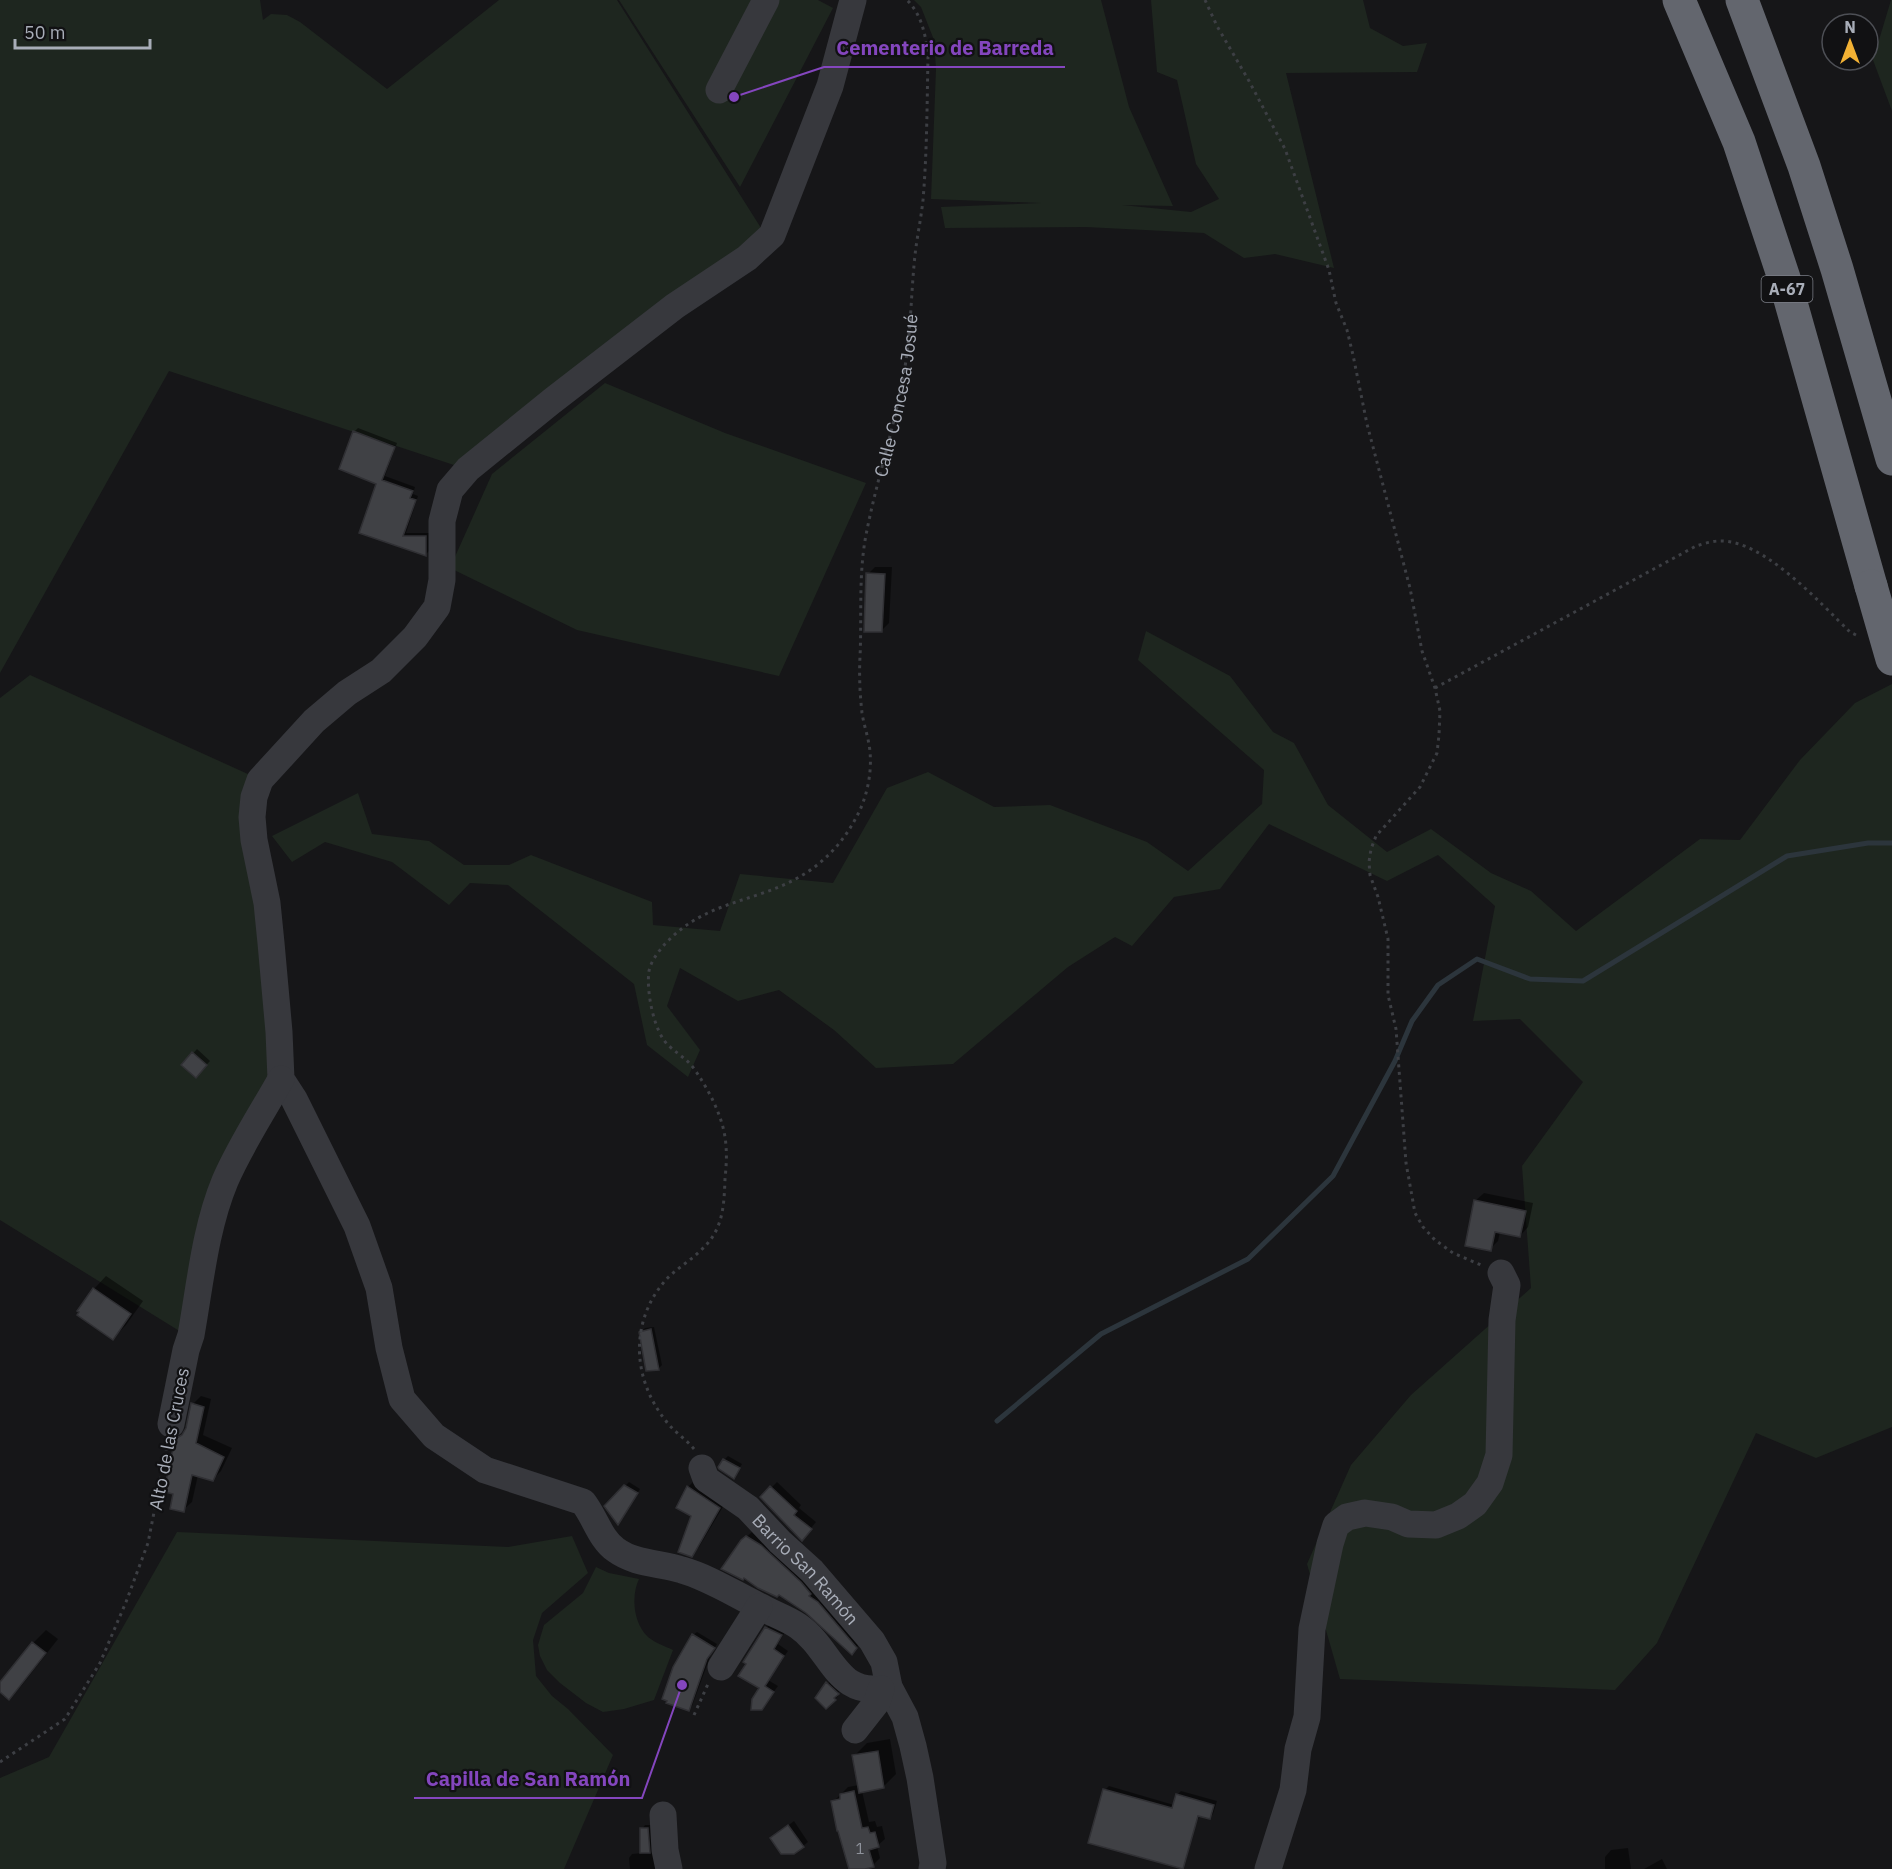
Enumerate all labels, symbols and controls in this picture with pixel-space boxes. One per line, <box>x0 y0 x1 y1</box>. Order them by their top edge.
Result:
scale bar <box>15 12 150 50</box>
north arrow <box>1820 12 1880 72</box>
text: N <box>1844 17 1856 37</box>
text: 50 m <box>24 21 66 44</box>
callout: Cementerio de Barreda <box>824 29 1065 67</box>
text: Cementerio de Barreda <box>836 34 1054 61</box>
road number: A-67 <box>1762 276 1812 302</box>
street label: Calle Concesa Josué <box>868 313 922 479</box>
street label: Alto de las Cruces <box>144 1366 194 1512</box>
street label: Barrio San Ramón <box>748 1509 864 1629</box>
callout: Capilla de San Ramón <box>414 1760 642 1798</box>
text: Capilla de San Ramón <box>426 1765 630 1792</box>
house number: 1 <box>855 1839 865 1858</box>

